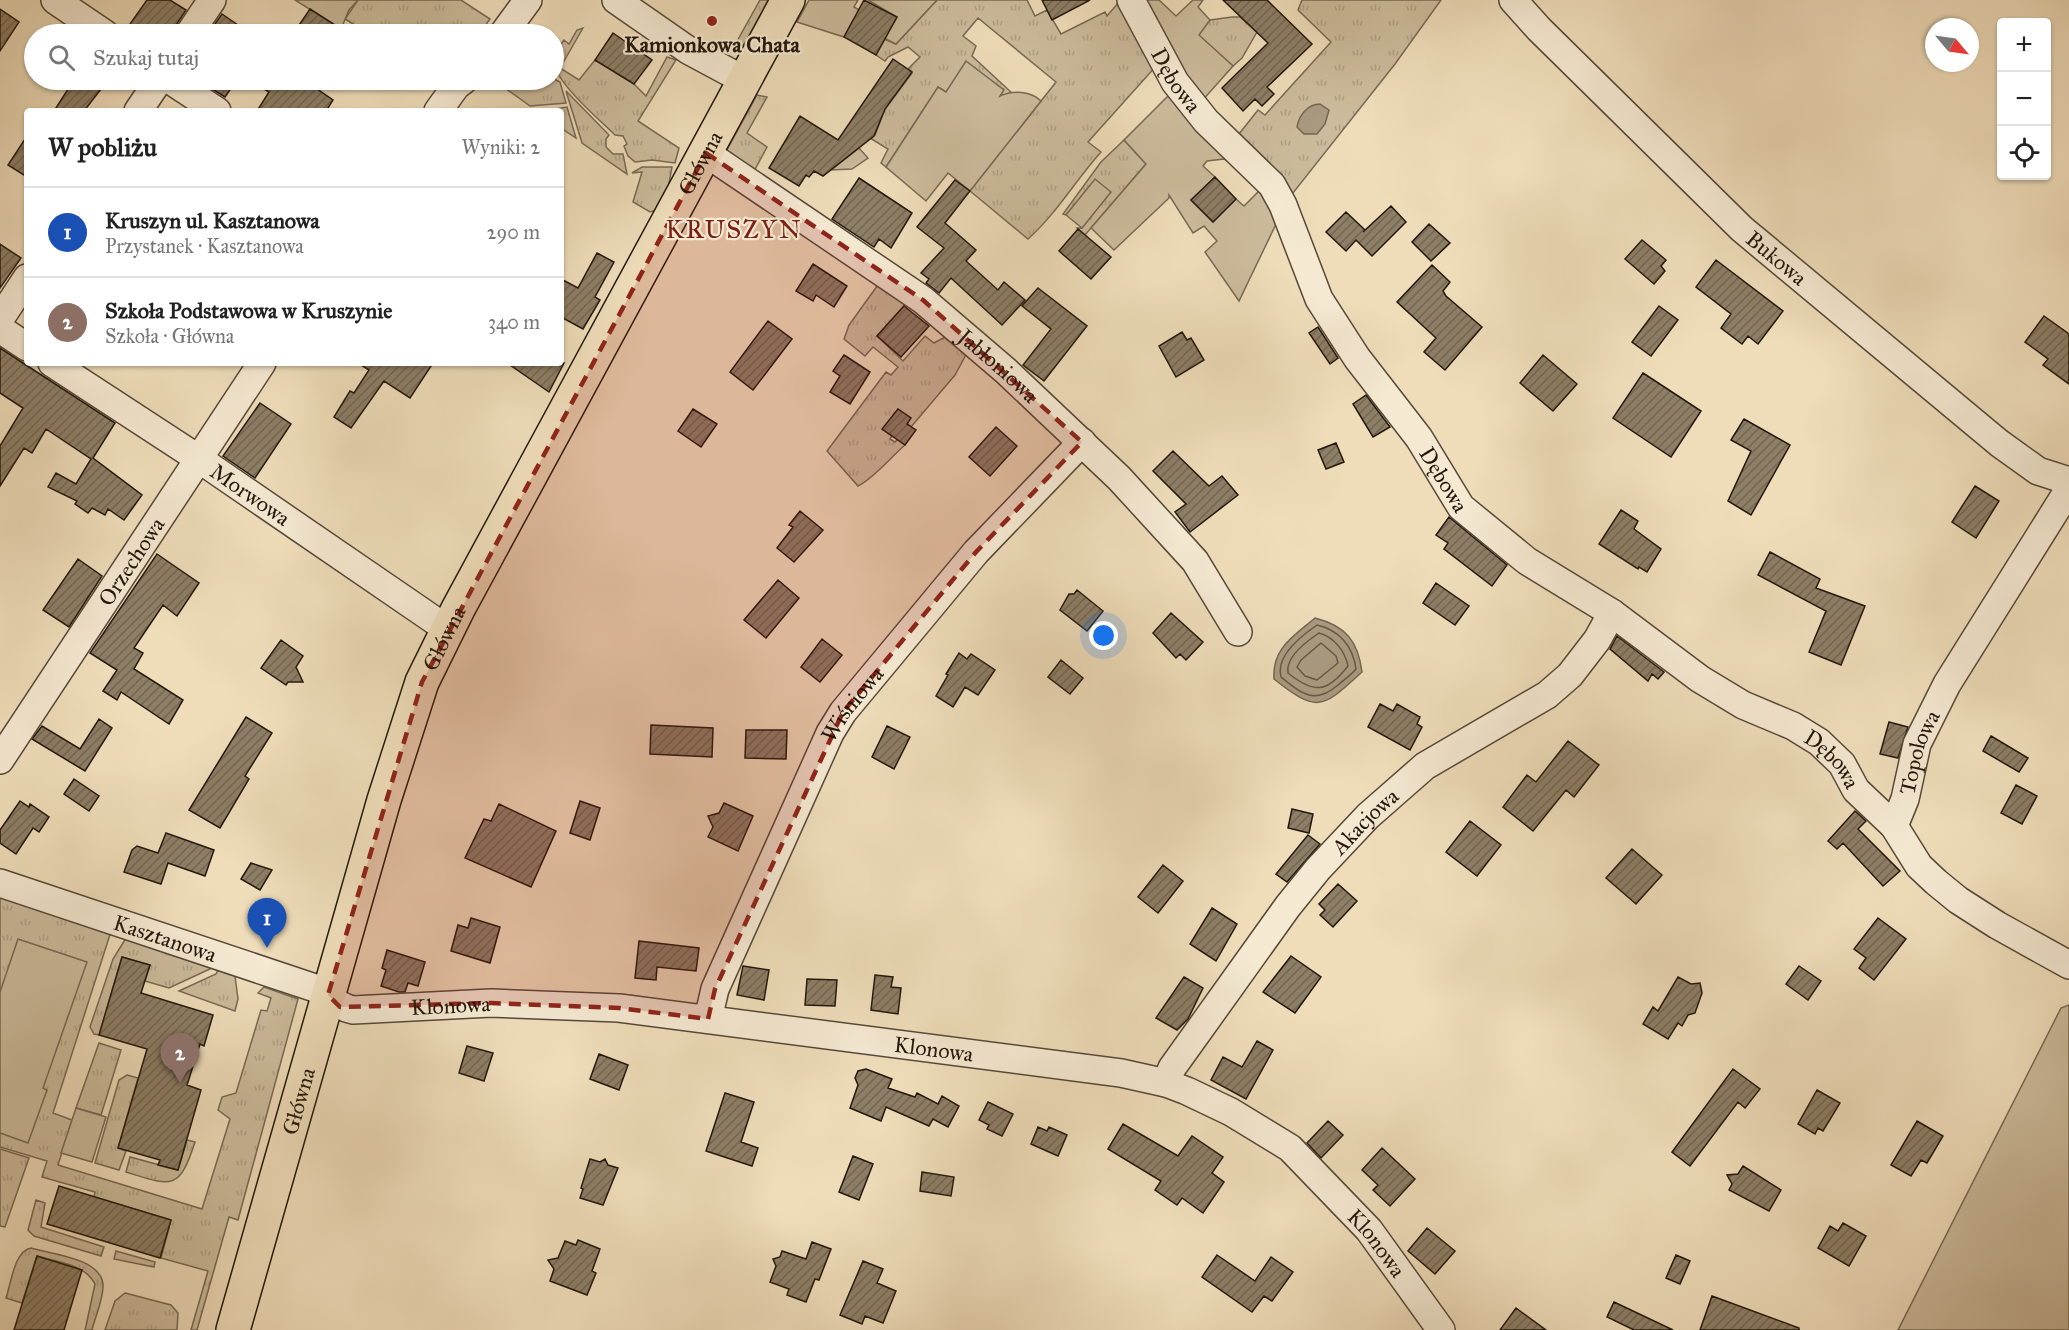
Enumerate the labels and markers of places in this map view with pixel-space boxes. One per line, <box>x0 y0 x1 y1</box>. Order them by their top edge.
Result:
marker: Kamionkowa Chata <box>705 14 719 28</box>
place label: Kamionkowa Chata <box>624 31 801 58</box>
pin: 1 <box>248 898 286 948</box>
pin: 2 <box>160 1034 200 1083</box>

